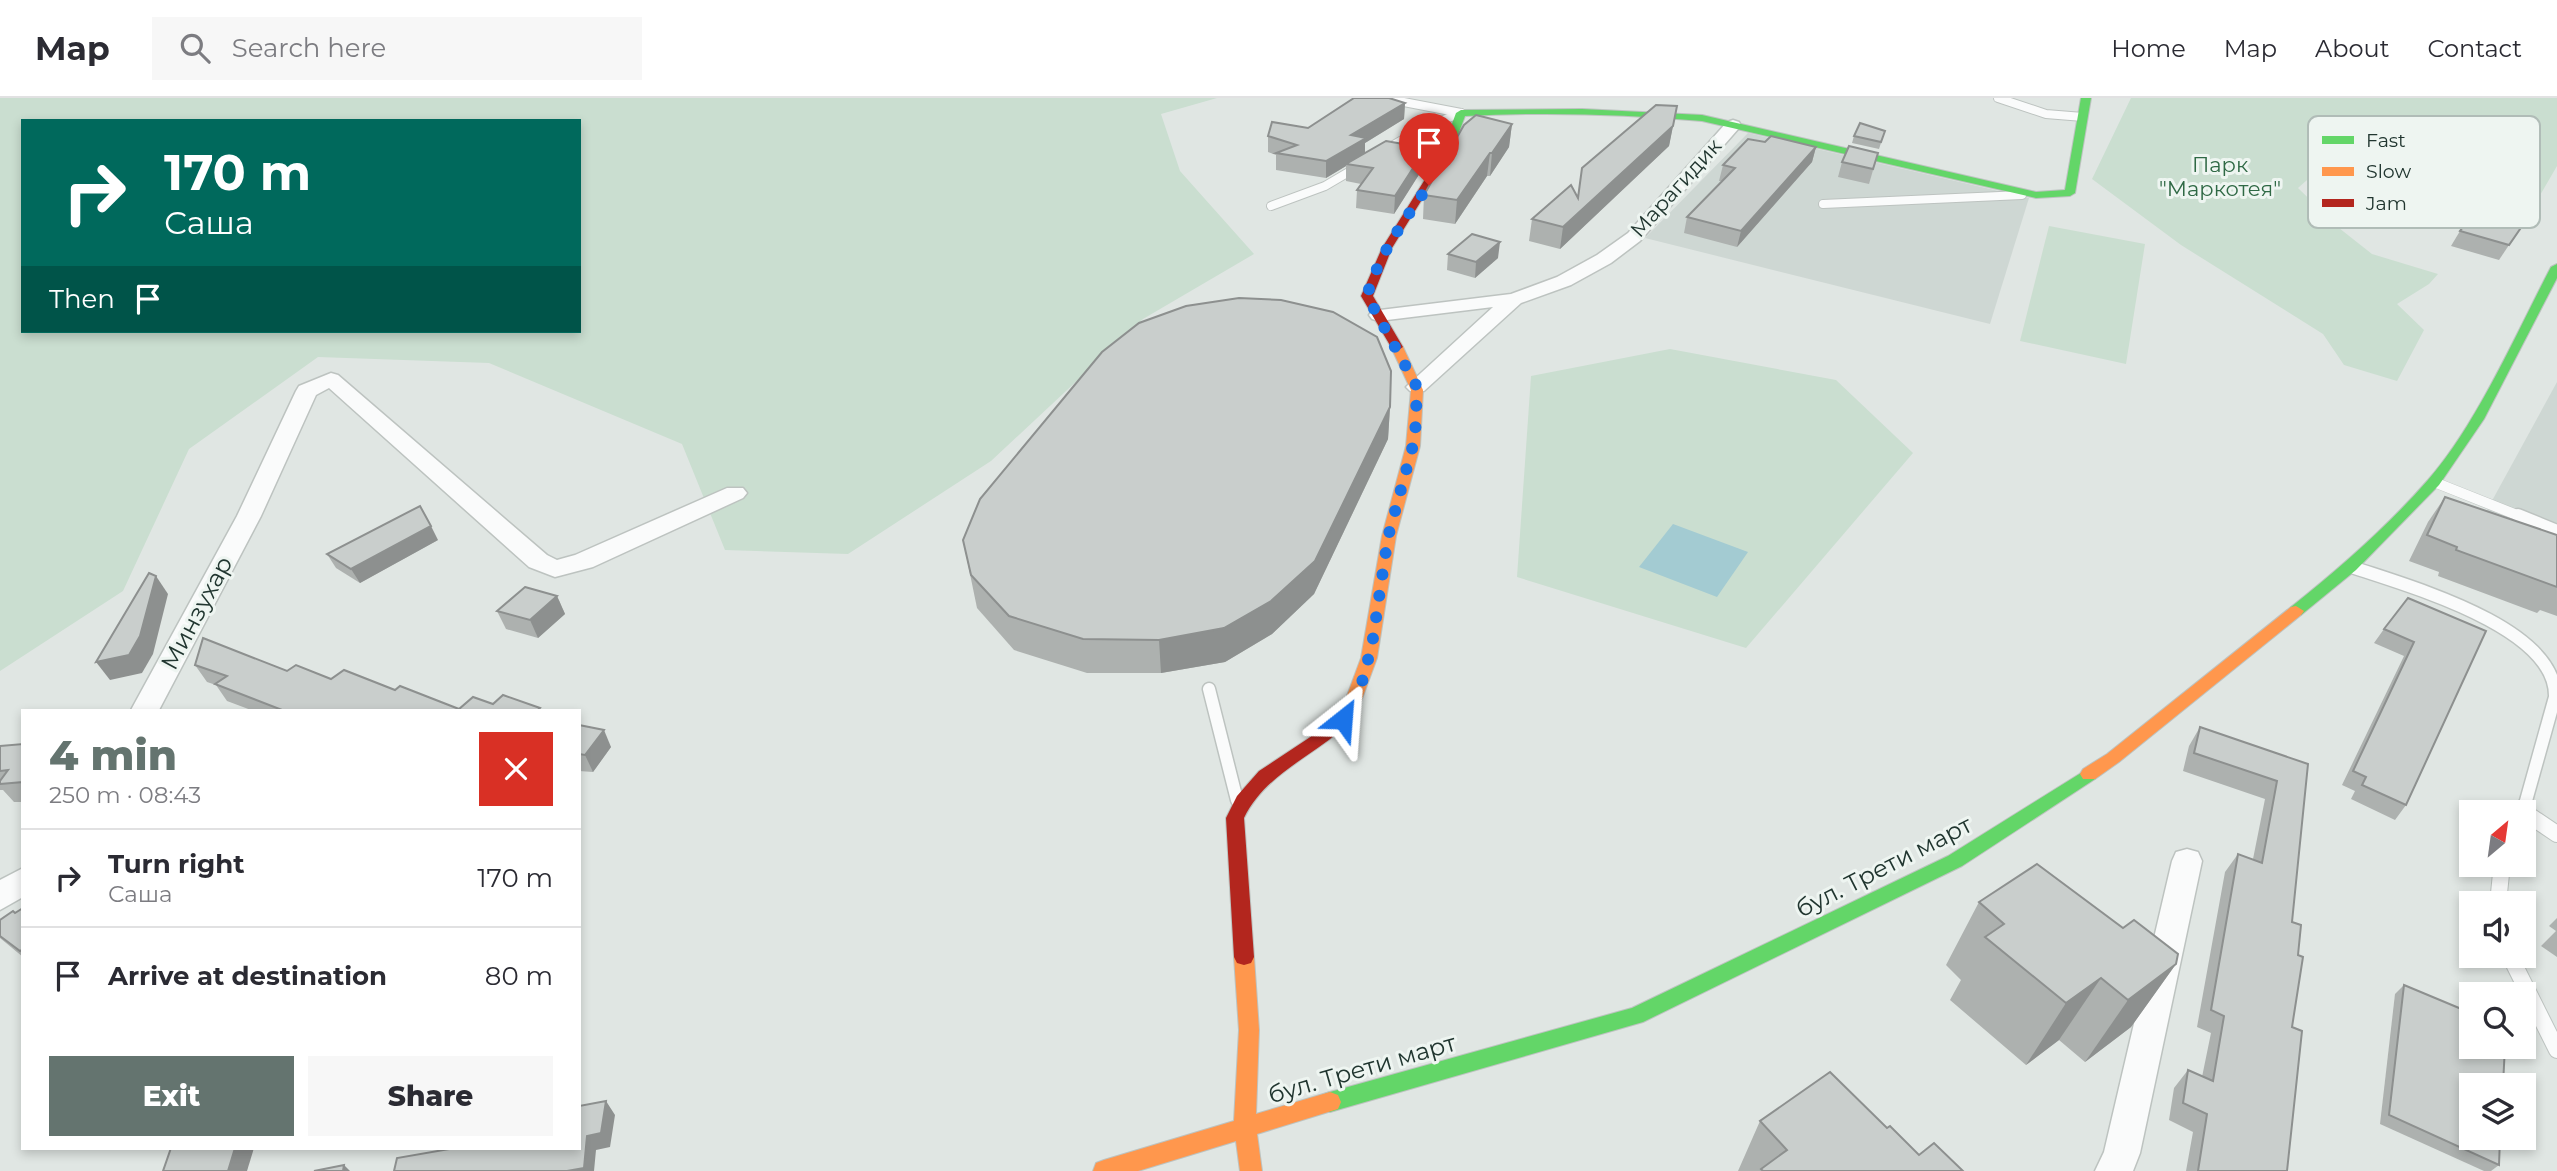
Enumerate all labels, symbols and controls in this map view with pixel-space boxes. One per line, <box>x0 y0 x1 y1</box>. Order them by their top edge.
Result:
search box <box>152 17 642 80</box>
text: Map <box>35 28 110 68</box>
icon: search <box>176 29 214 67</box>
text: Search here <box>232 32 386 64</box>
text: Home <box>2111 34 2186 63</box>
text: Map <box>2224 34 2277 63</box>
text: About <box>2315 34 2389 63</box>
text: Contact <box>2427 34 2522 63</box>
pin <box>1399 113 1459 185</box>
legend <box>2308 116 2540 228</box>
icon: arrive <box>1410 124 1448 162</box>
text: Fast <box>2366 129 2406 152</box>
street label: Марагидик <box>1625 133 1726 242</box>
text: 170 m <box>164 143 311 202</box>
icon: right <box>49 147 140 238</box>
park label: Парк "Маркотея" <box>2159 152 2281 201</box>
text: Slow <box>2366 160 2411 183</box>
text: Jam <box>2365 192 2407 215</box>
text: Саша <box>164 203 254 242</box>
icon: arrive <box>129 280 167 318</box>
text: Then <box>49 283 115 315</box>
street label: Минзухар <box>155 551 239 674</box>
position arrow <box>1306 682 1380 756</box>
text: 4 min <box>49 729 177 781</box>
button: close <box>479 732 553 806</box>
text: 250 m · 08:43 <box>49 781 201 809</box>
north arrow <box>2459 800 2536 877</box>
map controls <box>2459 800 2536 1150</box>
street label: бул. Трети март <box>1791 809 1977 923</box>
text: Turn right <box>108 848 244 880</box>
icon: right <box>49 859 87 897</box>
text: 170 m <box>477 862 553 894</box>
text: Саша <box>108 880 172 908</box>
button: sound <box>2459 891 2536 968</box>
icon: arrive <box>49 957 87 995</box>
text: Arrive at destination <box>108 960 387 992</box>
text: 80 m <box>485 960 553 992</box>
button: search <box>2459 982 2536 1059</box>
street label: бул. Трети март <box>1265 1028 1460 1109</box>
button: Exit <box>49 1056 294 1136</box>
button: Share <box>308 1056 553 1136</box>
button: layers <box>2459 1073 2536 1150</box>

